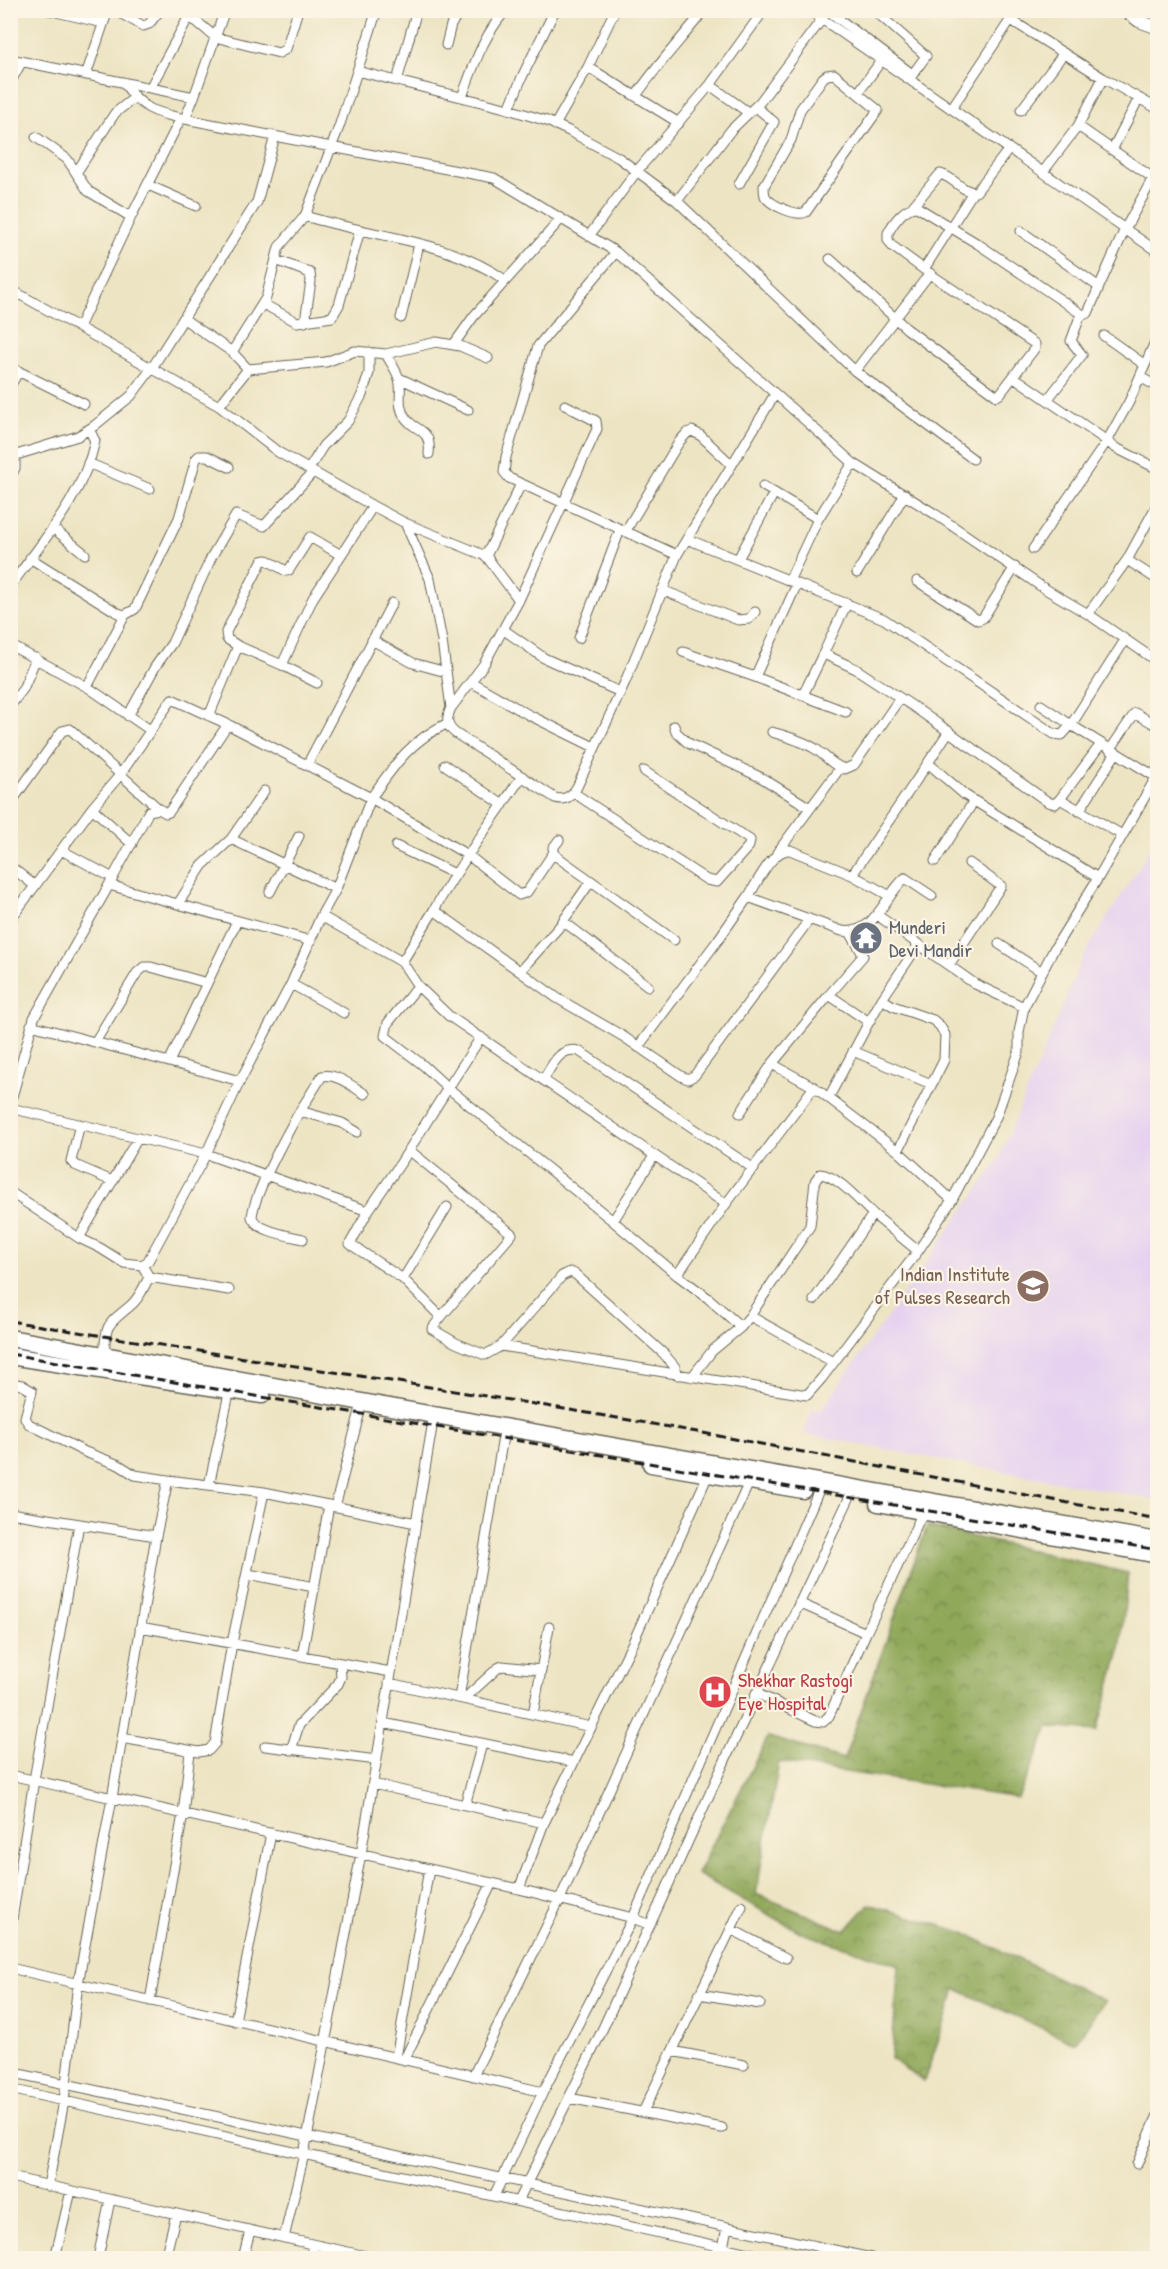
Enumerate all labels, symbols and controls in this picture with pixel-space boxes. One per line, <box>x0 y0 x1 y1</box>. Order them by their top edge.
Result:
place label: Munderi Devi Mandir <box>889 913 973 963</box>
temple icon: Munderi Devi Mandir <box>848 920 884 956</box>
place label: Indian Institute of Pulses Research <box>875 1260 1010 1310</box>
school or university icon: Indian Institute of Pulses Research <box>1015 1268 1051 1304</box>
place label: Shekhar Rastogi Eye Hospital <box>738 1666 853 1716</box>
hospital icon: Shekhar Rastogi Eye Hospital <box>697 1674 733 1710</box>

